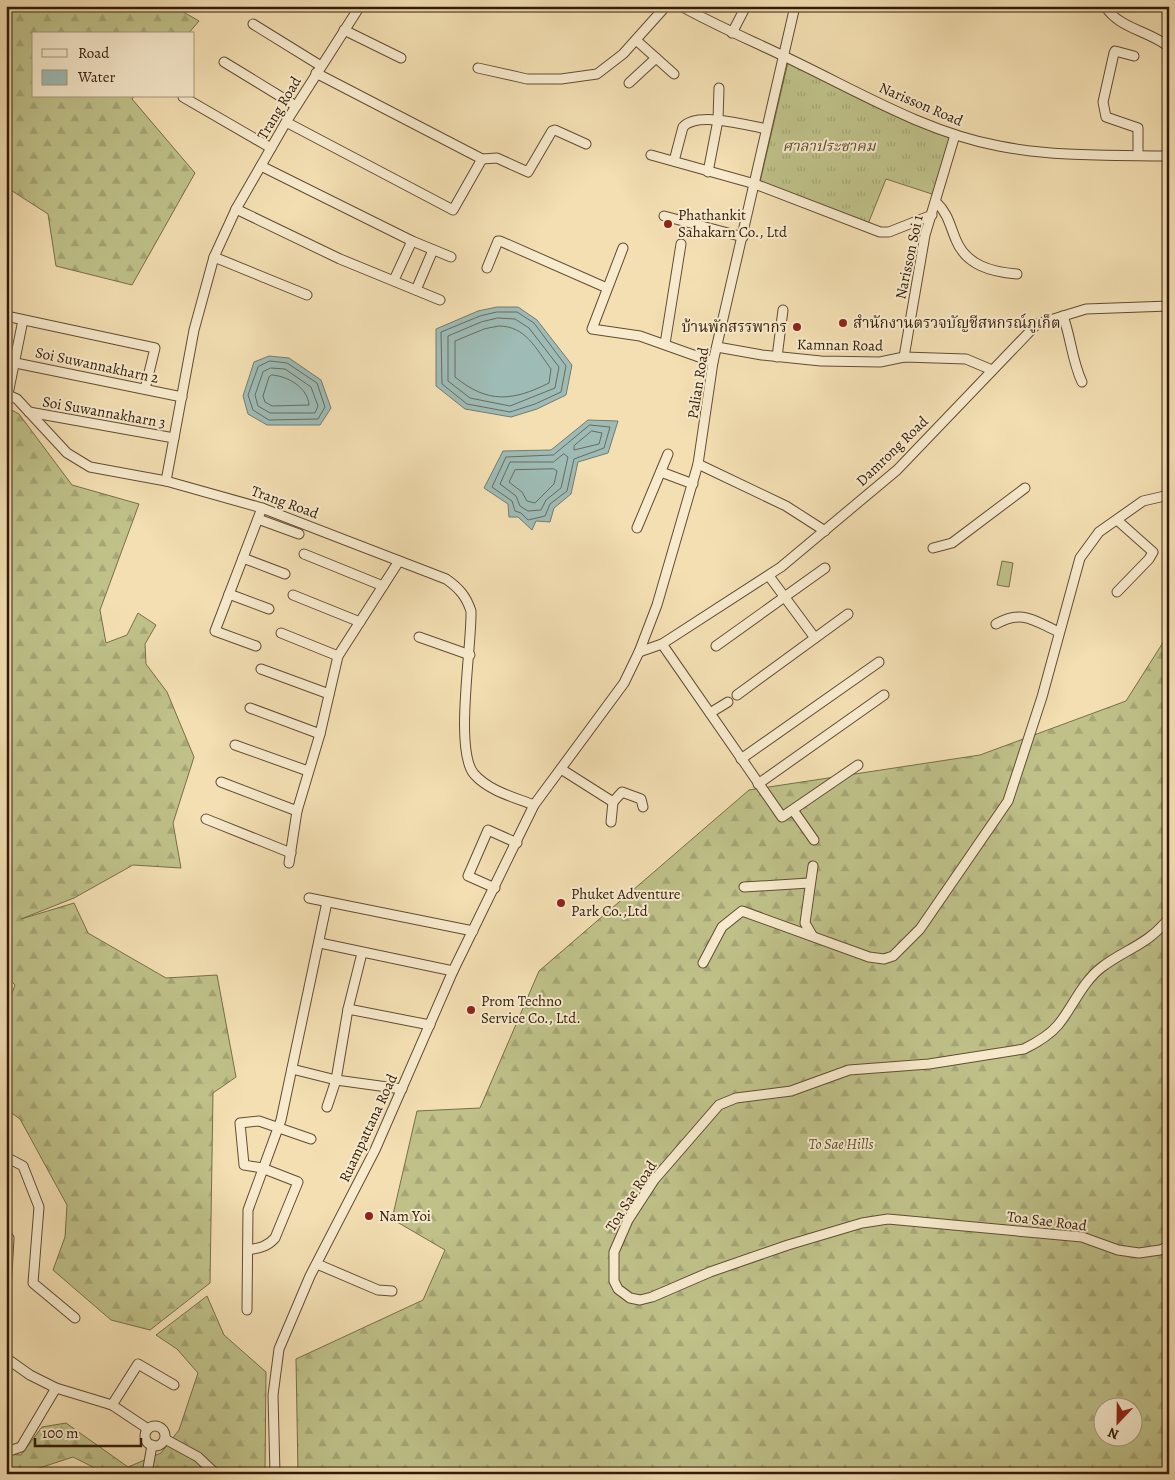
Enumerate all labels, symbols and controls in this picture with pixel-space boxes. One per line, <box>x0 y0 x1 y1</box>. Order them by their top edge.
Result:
legend <box>32 32 195 98</box>
text: Road <box>78 43 110 63</box>
text: Water <box>77 67 115 87</box>
street label: Trang Road <box>252 72 306 143</box>
street label: Narisson Road <box>876 77 967 131</box>
park label: ศาลาประชาคม <box>782 136 877 156</box>
place label: Phathankit Sahakarn Co., Ltd <box>678 205 788 242</box>
street label: Narisson Soi 1 <box>890 213 928 301</box>
marker: Phathankit Sahakarn Co., Ltd <box>662 218 674 230</box>
place label: สำนักงานตรวจบัญชีสหกรณ์ภูเก็ต <box>853 313 1061 333</box>
place label: บ้านพักสรรพากร <box>681 317 787 337</box>
marker: สำนักงานตรวจบัญชีสหกรณ์ภูเก็ต <box>837 317 849 329</box>
marker: บ้านพักสรรพากร <box>791 321 803 333</box>
street label: Kamnan Road <box>797 334 884 356</box>
street label: Soi Suwannakharn 2 <box>33 342 161 388</box>
street label: Palian Road <box>682 345 714 420</box>
street label: Soi Suwannakharn 3 <box>41 391 167 433</box>
street label: Damrong Road <box>852 411 933 491</box>
street label: Trang Road <box>249 481 322 524</box>
place label: Phuket Adventure Park Co.,Ltd <box>571 884 681 921</box>
marker: Phuket Adventure Park Co.,Ltd <box>555 897 567 909</box>
place label: Prom Techno Service Co., Ltd. <box>481 991 581 1028</box>
marker: Prom Techno Service Co., Ltd. <box>465 1004 477 1016</box>
street label: Ruampattana Road <box>334 1070 402 1185</box>
park label: To Sae Hills <box>809 1134 873 1154</box>
street label: Toa Sae Road <box>601 1156 662 1235</box>
place label: Nam Yoi <box>379 1206 431 1226</box>
street label: Toa Sae Road <box>1006 1206 1089 1236</box>
marker: Nam Yoi <box>363 1210 375 1222</box>
north arrow <box>1092 1398 1142 1448</box>
scale bar <box>35 1415 141 1447</box>
text: 100 m <box>42 1423 79 1443</box>
text: N <box>1105 1423 1122 1444</box>

